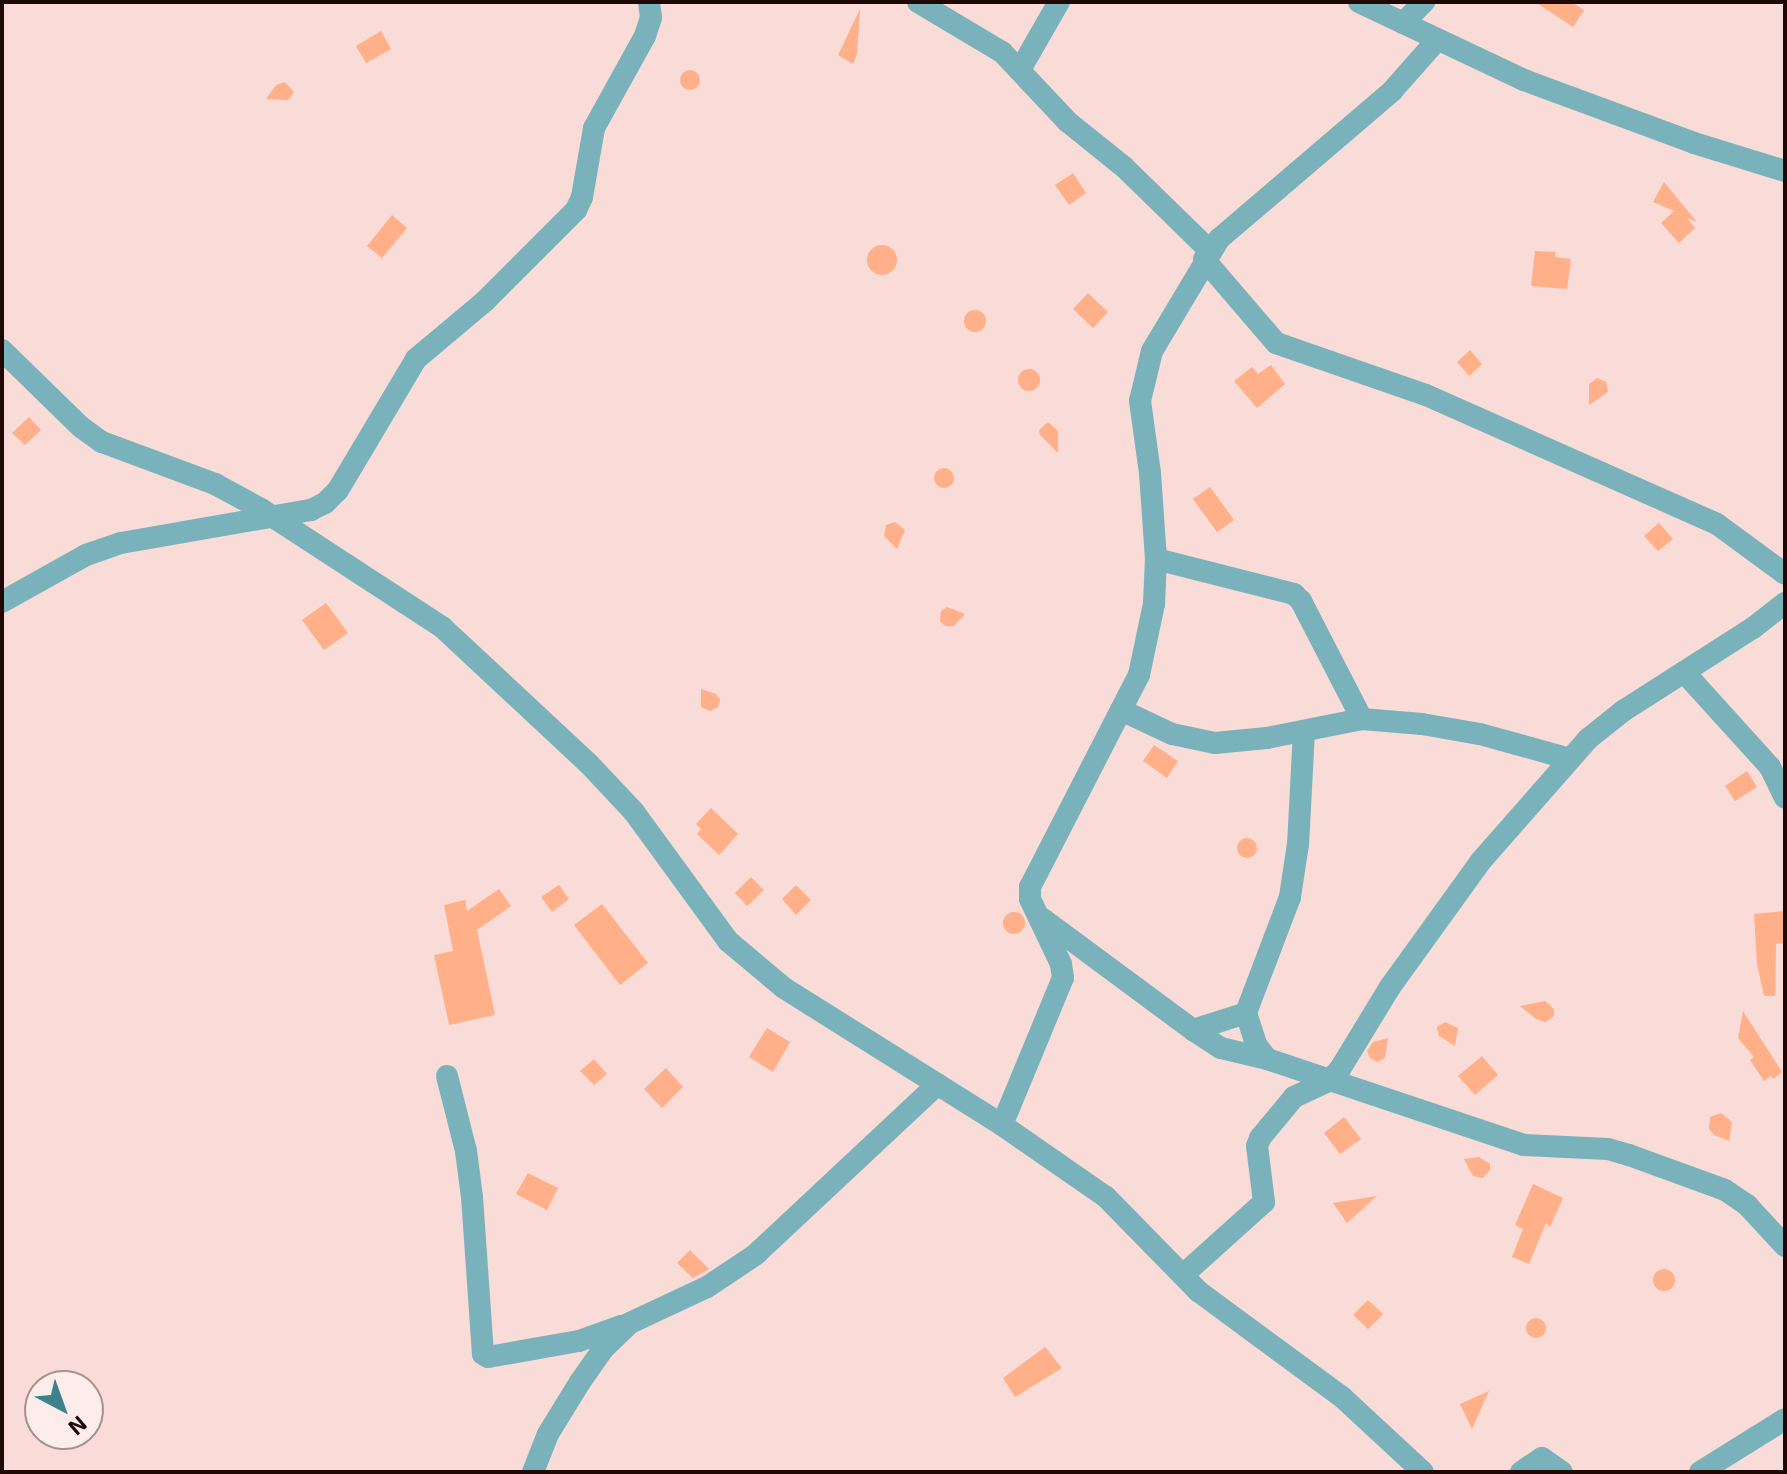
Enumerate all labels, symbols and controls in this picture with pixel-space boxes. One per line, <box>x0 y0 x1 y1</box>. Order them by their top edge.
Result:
north arrow <box>24 1370 104 1450</box>
text: N <box>64 1412 93 1442</box>

